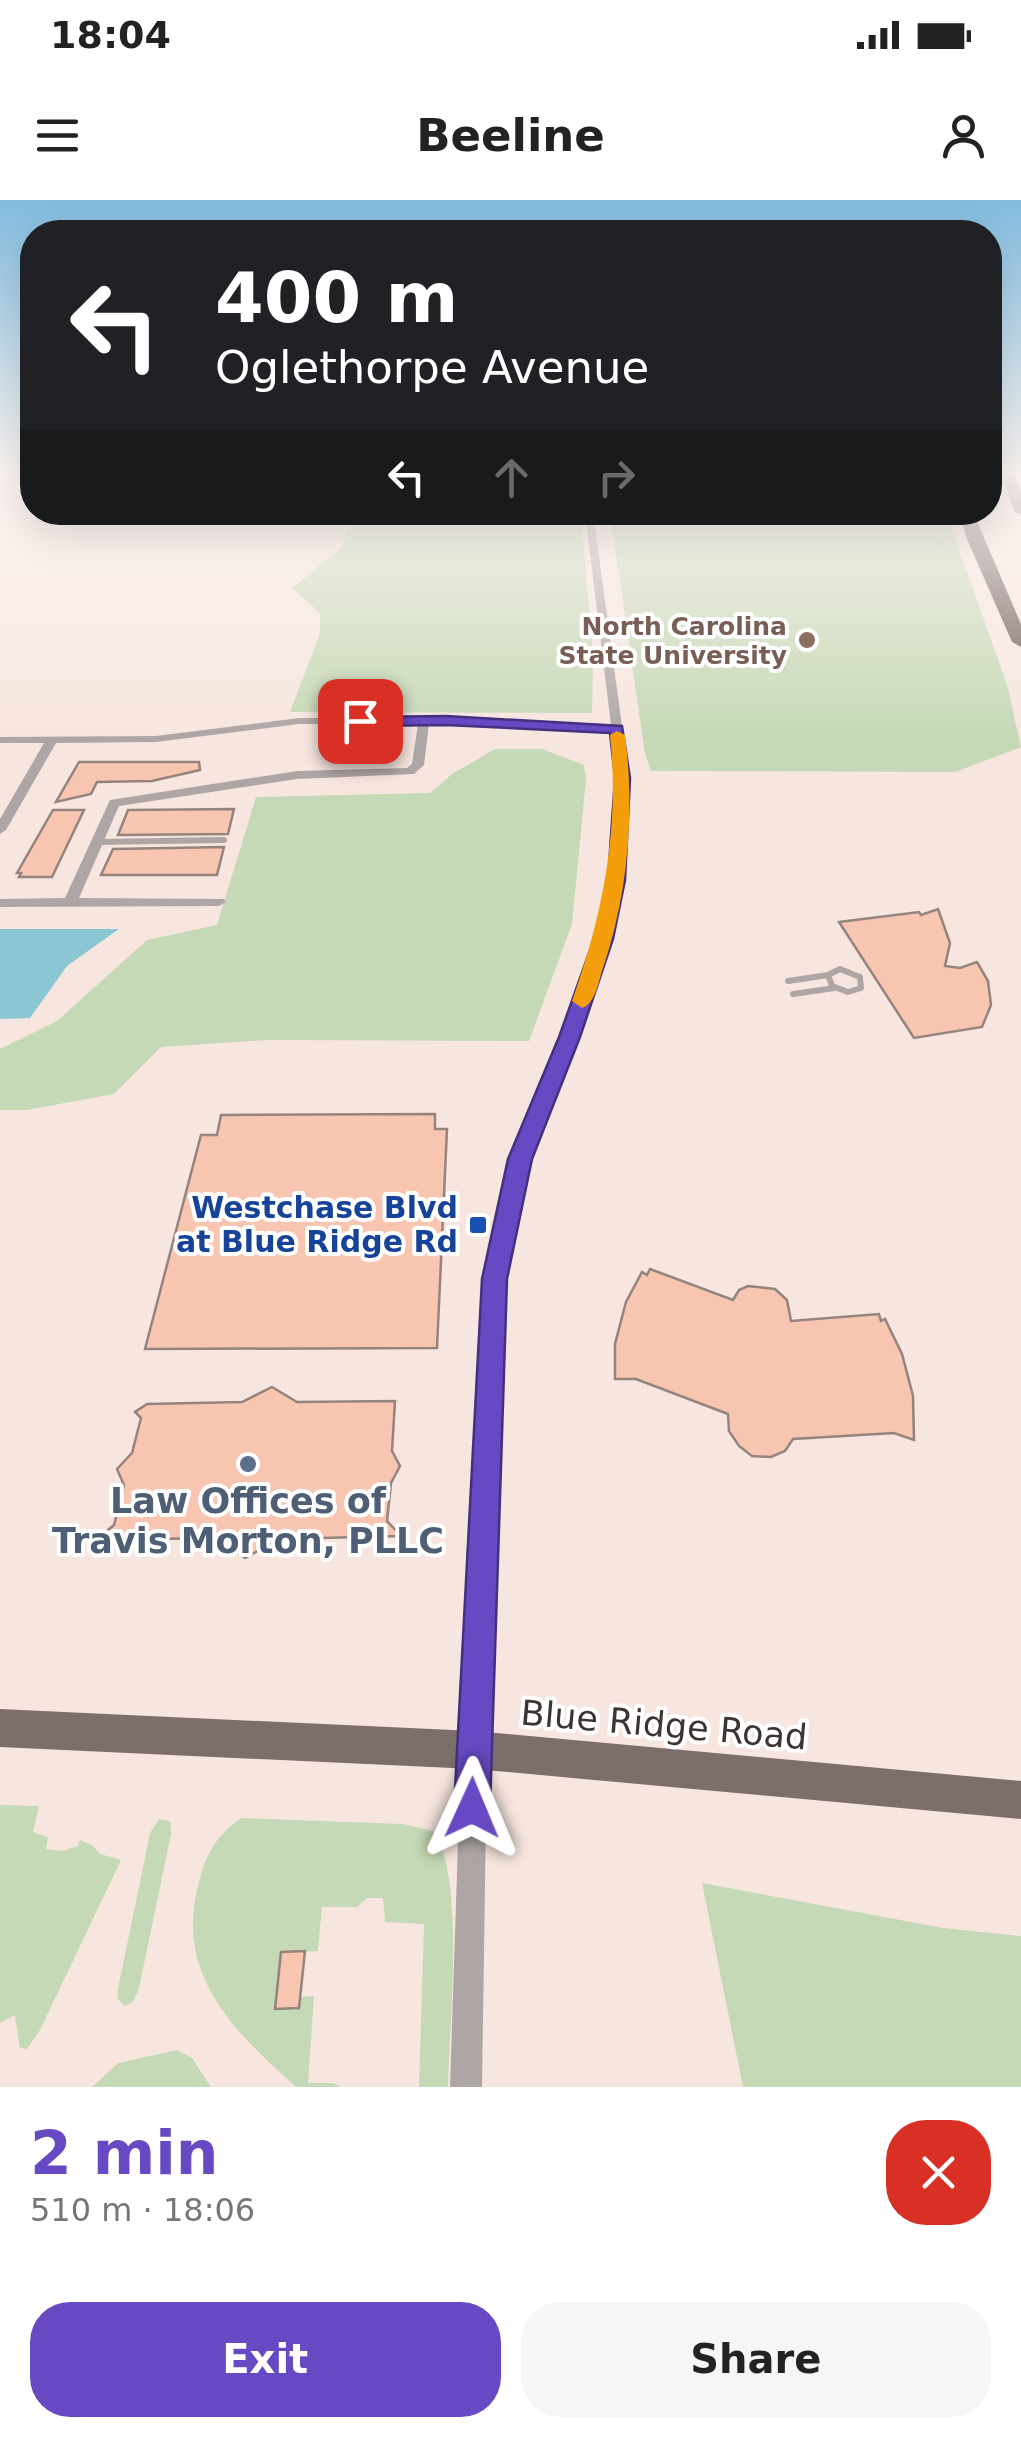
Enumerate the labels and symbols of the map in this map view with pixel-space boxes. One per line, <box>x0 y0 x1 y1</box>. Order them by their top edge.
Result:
place label: North Carolina State University <box>559 612 787 670</box>
marker: North Carolina State University <box>796 629 818 651</box>
pin <box>318 679 403 764</box>
place label: Westchase Blvd at Blue Ridge Rd <box>176 1190 458 1259</box>
marker: Westchase Blvd at Blue Ridge Rd <box>467 1214 489 1236</box>
marker: Law Offices of Travis Morton, PLLC <box>237 1453 259 1475</box>
place label: Law Offices of Travis Morton, PLLC <box>52 1481 444 1561</box>
street label: Blue Ridge Road <box>519 1693 809 1757</box>
position arrow <box>420 1756 524 1860</box>

